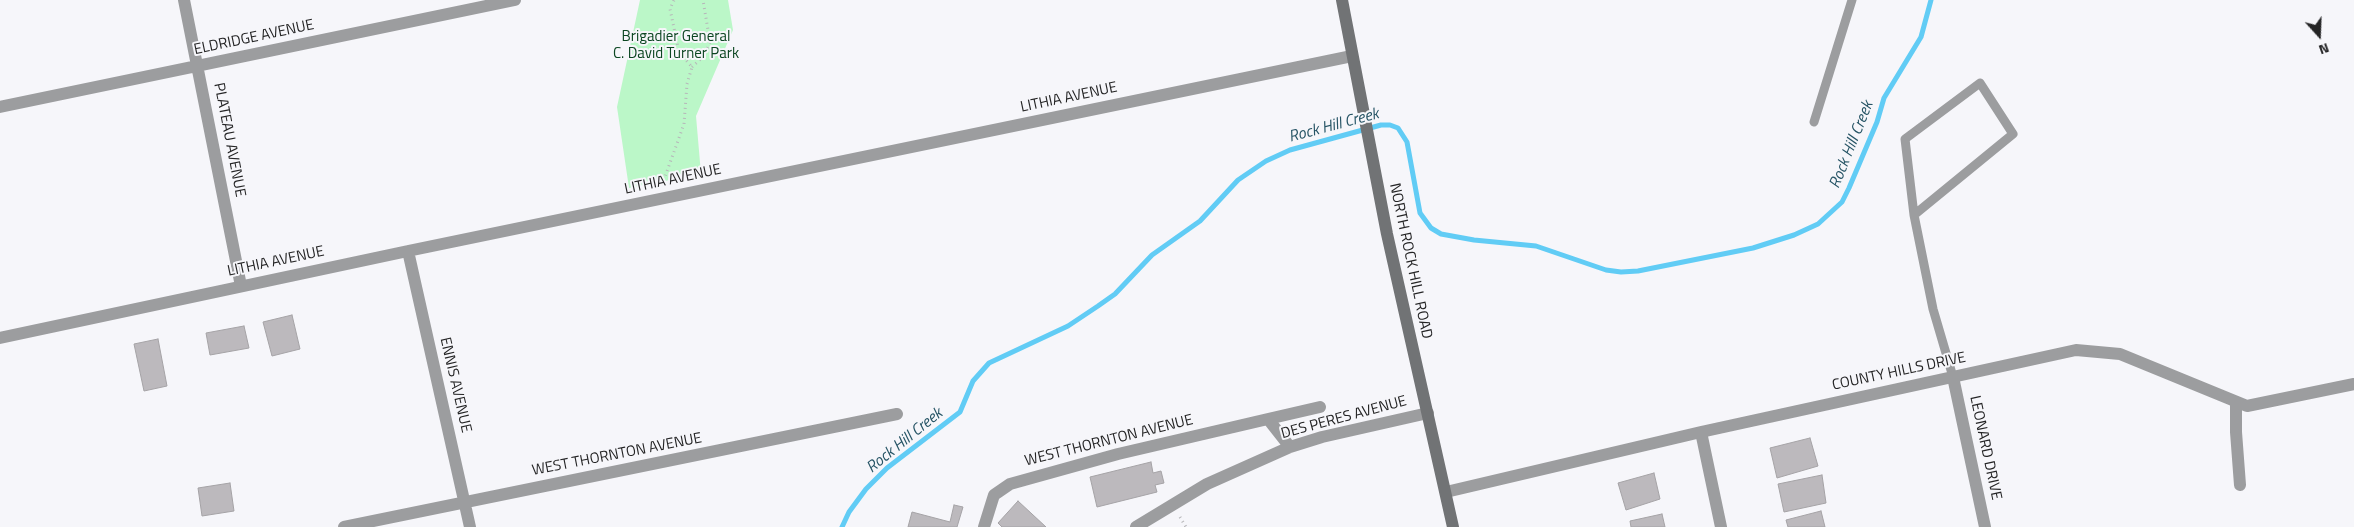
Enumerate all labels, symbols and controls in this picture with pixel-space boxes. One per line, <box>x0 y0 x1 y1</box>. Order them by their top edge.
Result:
north arrow <box>2294 10 2344 60</box>
street label: ELDRIDGE AVENUE <box>192 16 316 60</box>
park label: Brigadier General C. David Turner Park <box>613 28 739 63</box>
text: N <box>2316 38 2332 61</box>
street label: LITHIA AVENUE <box>1019 79 1119 117</box>
street label: PLATEAU AVENUE <box>209 81 249 199</box>
water label: Rock Hill Creek <box>1826 99 1878 191</box>
water label: Rock Hill Creek <box>1287 105 1381 147</box>
street label: LITHIA AVENUE <box>623 161 723 199</box>
street label: NORTH ROCK HILL ROAD <box>1385 182 1435 340</box>
street label: LITHIA AVENUE <box>226 243 326 281</box>
street label: ENNIS AVENUE <box>435 336 475 434</box>
street label: COUNTY HILLS DRIVE <box>1831 349 1967 395</box>
street label: DES PERES AVENUE <box>1279 393 1409 443</box>
street label: LEONARD DRIVE <box>1965 394 2005 502</box>
water label: Rock Hill Creek <box>863 404 947 478</box>
street label: WEST THORNTON AVENUE <box>1023 411 1195 471</box>
street label: WEST THORNTON AVENUE <box>531 430 703 480</box>

